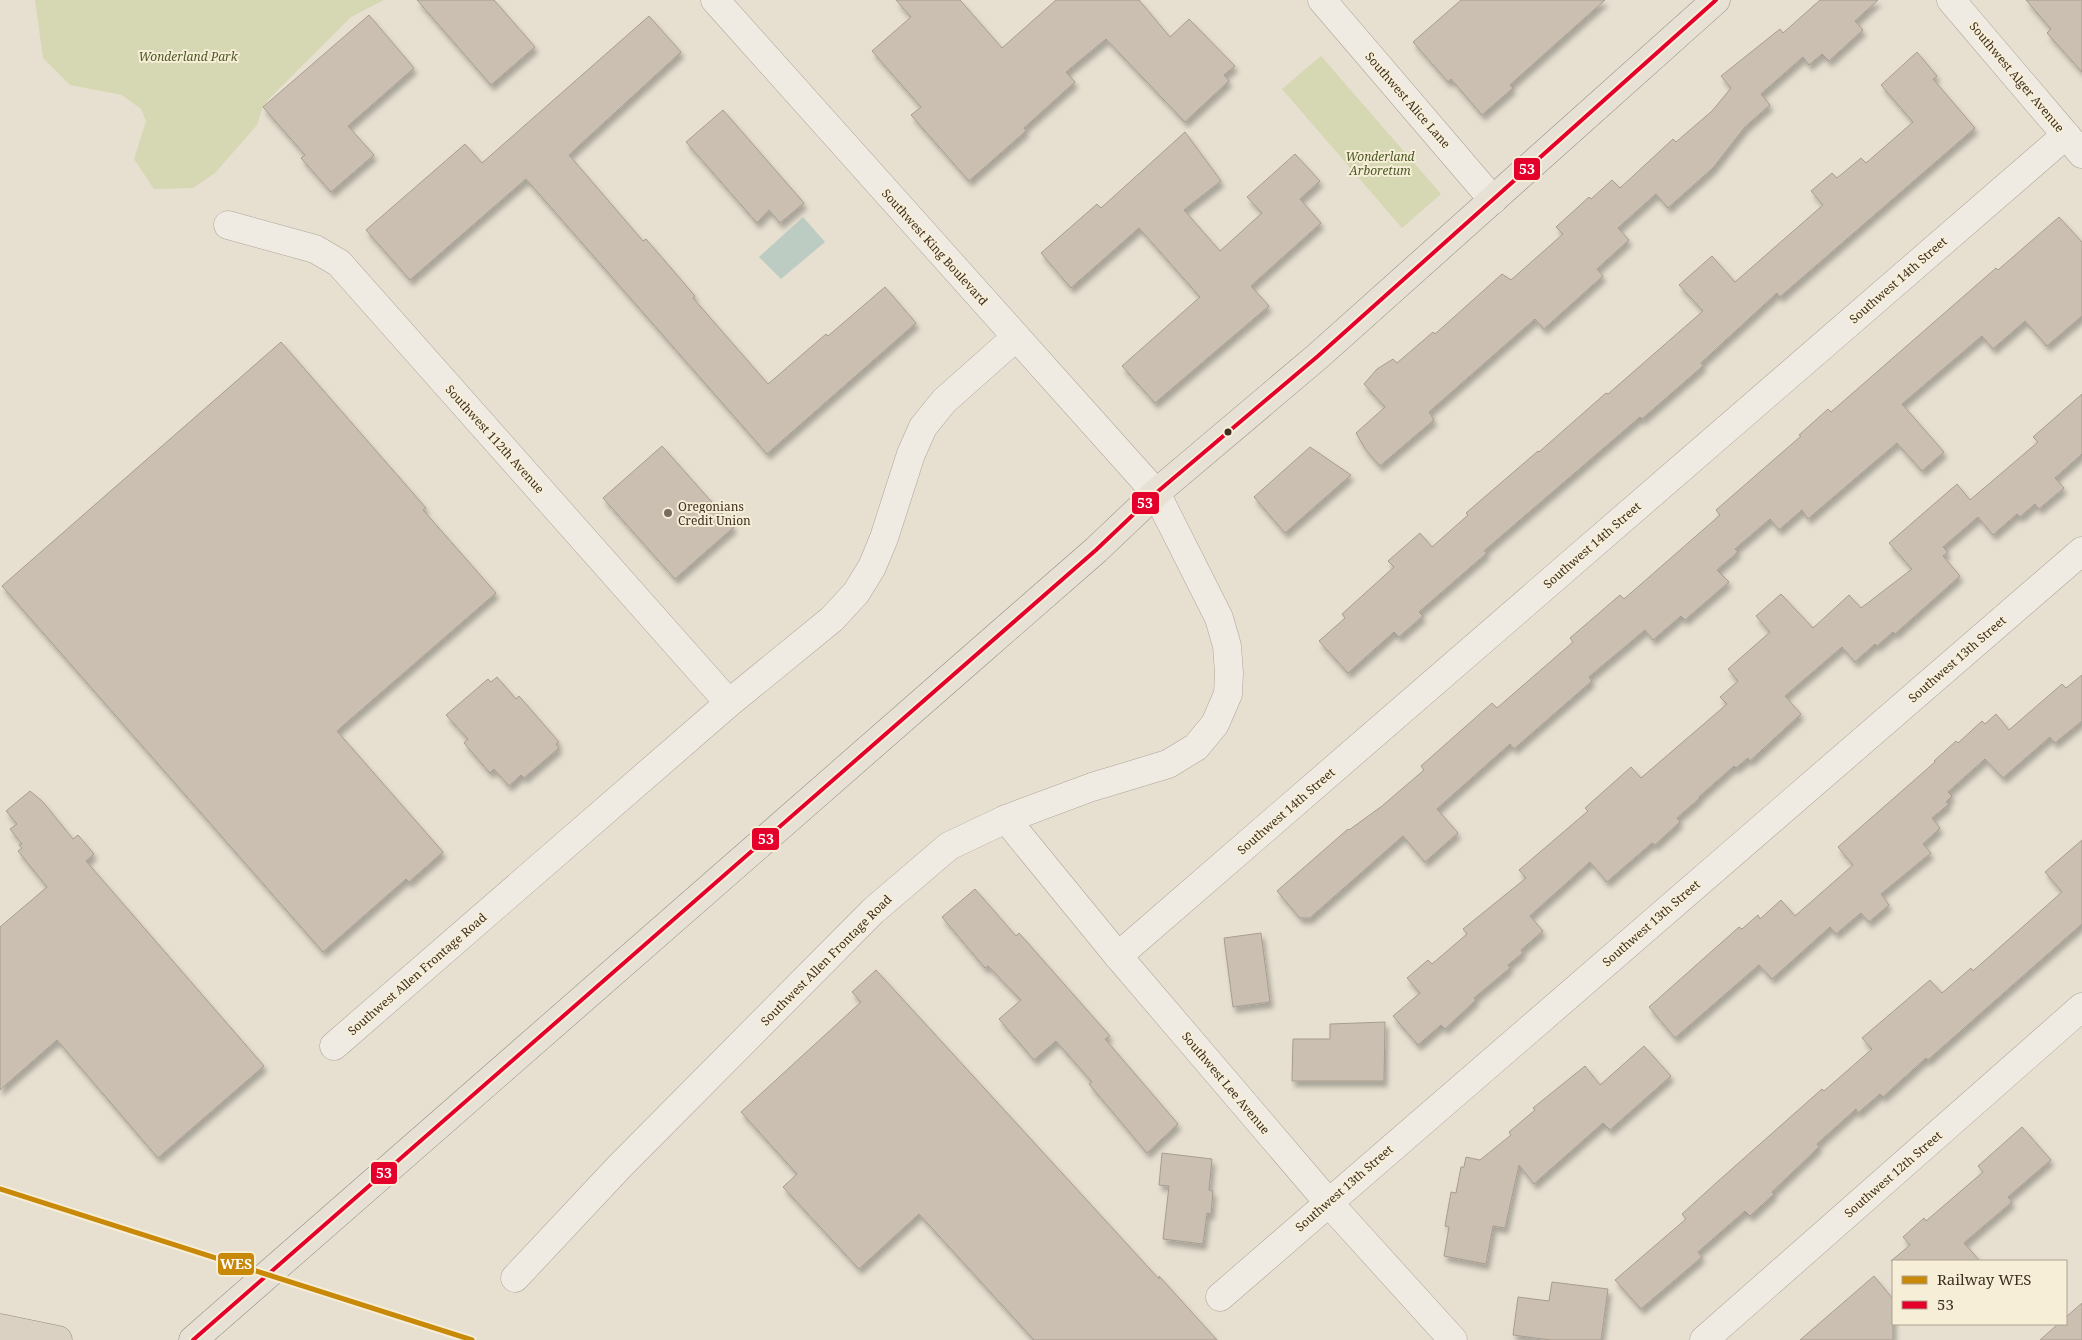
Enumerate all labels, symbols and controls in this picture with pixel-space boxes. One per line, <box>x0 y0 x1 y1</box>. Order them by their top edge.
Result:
street label: Southwest Alger Avenue <box>1966 18 2068 136</box>
park label: Wonderland Park <box>138 48 239 65</box>
street label: Southwest Alice Lane <box>1361 48 1455 152</box>
park label: Wonderland Arboretum <box>1345 148 1415 179</box>
line badge: 53 <box>1513 157 1541 181</box>
text: 53 <box>1519 159 1535 178</box>
street label: Southwest King Boulevard <box>878 185 992 309</box>
street label: Southwest 14th Street <box>1846 233 1950 327</box>
street label: Southwest 112th Avenue <box>442 381 548 497</box>
unlabelled marker <box>1223 427 1233 437</box>
line badge: 53 <box>1131 491 1160 515</box>
text: 53 <box>1137 493 1153 512</box>
place label: Oregonians Credit Union <box>678 498 751 529</box>
street label: Southwest 14th Street <box>1540 498 1644 592</box>
marker: Oregonians Credit Union <box>662 507 674 519</box>
street label: Southwest 13th Street <box>1905 612 2009 706</box>
street label: Southwest 14th Street <box>1234 764 1338 858</box>
line badge: 53 <box>751 827 780 851</box>
text: 53 <box>758 829 774 848</box>
street label: Southwest 13th Street <box>1599 876 1703 970</box>
street label: Southwest Allen Frontage Road <box>757 890 896 1029</box>
street label: Southwest Allen Frontage Road <box>344 908 491 1039</box>
street label: Southwest Lee Avenue <box>1178 1028 1274 1138</box>
street label: Southwest 12th Street <box>1841 1127 1945 1221</box>
street label: Southwest 13th Street <box>1292 1141 1396 1235</box>
line badge: 53 <box>370 1161 398 1185</box>
text: 53 <box>376 1163 392 1182</box>
line badge: WES <box>217 1252 255 1276</box>
text: WES <box>220 1254 252 1273</box>
legend <box>1892 1260 2067 1325</box>
text: Railway WES <box>1937 1269 2031 1289</box>
text: 53 <box>1937 1294 1954 1314</box>

